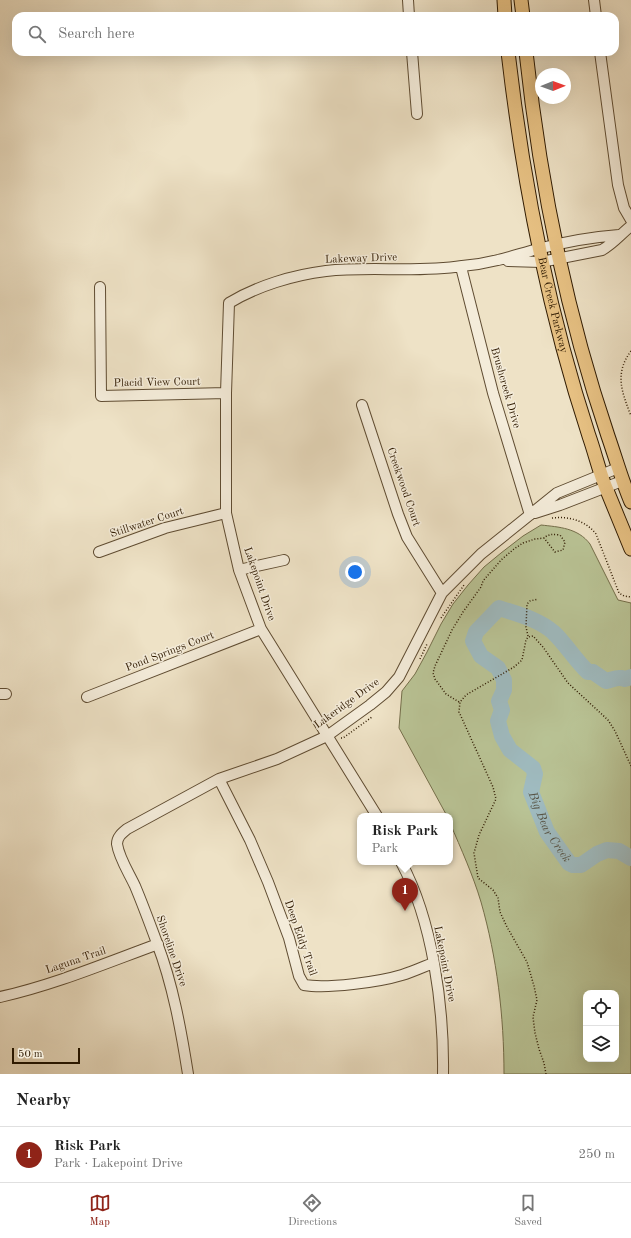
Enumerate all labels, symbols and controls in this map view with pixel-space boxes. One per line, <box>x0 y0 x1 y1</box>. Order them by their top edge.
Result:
search box <box>12 12 619 56</box>
icon: search <box>26 23 48 45</box>
text: Search here <box>58 27 135 42</box>
north arrow <box>535 68 571 104</box>
street label: Lakeway Drive <box>325 252 397 266</box>
street label: Bear Creek Parkway <box>536 256 570 354</box>
street label: Brushcreek Drive <box>488 346 522 430</box>
street label: Placid View Court <box>113 377 201 389</box>
street label: Creekwood Court <box>384 446 422 528</box>
street label: Stillwater Court <box>109 506 185 540</box>
street label: Lakepoint Drive <box>241 546 277 622</box>
your location <box>345 562 365 582</box>
street label: Pond Springs Court <box>124 630 216 674</box>
street label: Lakeridge Drive <box>312 677 382 731</box>
water label: Big Bear Creek <box>525 789 573 865</box>
popup <box>357 813 453 865</box>
text: Risk Park <box>372 824 438 839</box>
text: Park <box>372 842 398 855</box>
pin: 1 <box>392 878 418 911</box>
street label: Deep Eddy Trail <box>282 899 318 977</box>
street label: Shoreline Drive <box>154 914 188 988</box>
street label: Lakepoint Drive <box>431 925 457 1003</box>
street label: Laguna Trail <box>45 946 108 976</box>
map controls <box>583 990 619 1062</box>
button: locate <box>583 990 619 1026</box>
button: layers <box>583 1026 619 1062</box>
scale bar <box>12 1046 80 1065</box>
text: 50 m <box>18 1049 43 1060</box>
text: Nearby <box>16 1092 71 1109</box>
text: Risk Park <box>54 1139 121 1154</box>
text: 1 <box>25 1148 33 1161</box>
text: 250 m <box>578 1148 615 1161</box>
text: Park · Lakepoint Drive <box>54 1157 183 1170</box>
tab: Map <box>89 1192 111 1230</box>
tab: Directions <box>288 1192 337 1230</box>
tab: Saved <box>514 1192 542 1230</box>

